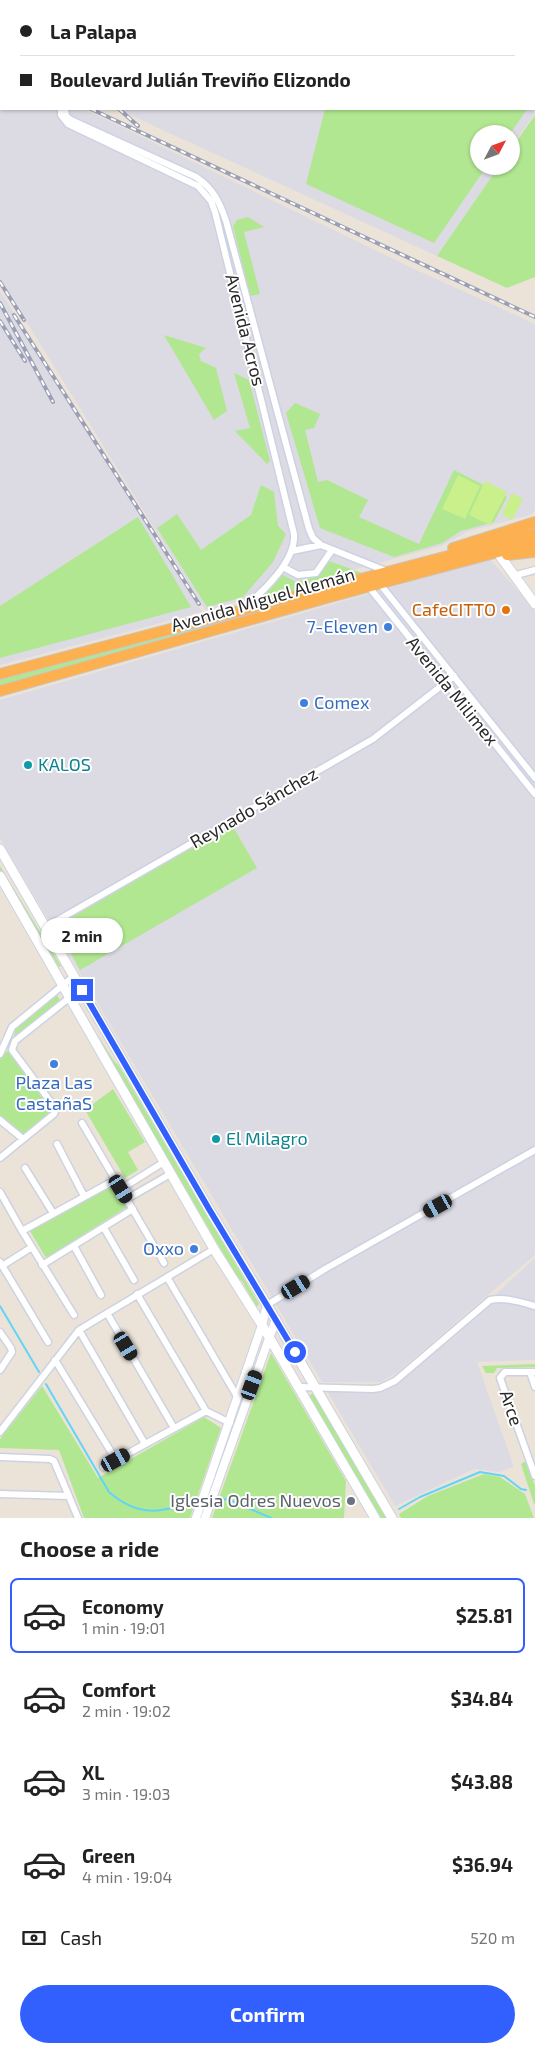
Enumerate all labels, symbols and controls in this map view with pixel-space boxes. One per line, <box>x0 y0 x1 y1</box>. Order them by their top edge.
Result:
text: La Palapa <box>50 20 137 43</box>
text: Boulevard Julián Treviño Elizondo <box>50 68 351 91</box>
north arrow <box>470 125 520 175</box>
map controls <box>470 125 520 175</box>
street label: Avenida Acros <box>221 271 271 388</box>
street label: Avenida Miguel Alemán <box>168 562 357 636</box>
place label: CafeCITTO <box>412 598 496 620</box>
marker: CafeCITTO <box>500 604 512 616</box>
place label: 7-Eleven <box>306 615 378 637</box>
marker: 7-Eleven <box>382 621 394 633</box>
street label: Avenida Milimex <box>402 631 504 750</box>
place label: Comex <box>314 691 370 713</box>
marker: Comex <box>298 697 310 709</box>
place label: KALOS <box>38 753 91 775</box>
marker: KALOS <box>22 759 34 771</box>
street label: Reynado Sánchez <box>186 762 321 853</box>
callout: 2 min <box>41 918 123 952</box>
text: 2 min <box>62 926 102 945</box>
route end <box>71 979 93 1001</box>
marker: Plaza Las CastañaS <box>48 1058 60 1070</box>
place label: Plaza Las CastañaS <box>15 1071 93 1114</box>
place label: El Milagro <box>226 1127 308 1149</box>
marker: El Milagro <box>210 1133 222 1145</box>
car <box>106 1172 135 1206</box>
car <box>421 1192 454 1220</box>
place label: Oxxo <box>143 1237 184 1259</box>
marker: Oxxo <box>188 1243 200 1255</box>
car <box>279 1273 312 1301</box>
car <box>111 1329 140 1363</box>
route start <box>284 1341 306 1363</box>
car <box>239 1368 264 1402</box>
street label: Arce <box>496 1387 528 1429</box>
car <box>99 1446 132 1474</box>
place label: Iglesia Odres Nuevos <box>170 1489 341 1511</box>
marker: Iglesia Odres Nuevos <box>345 1495 357 1507</box>
text: Choose a ride <box>20 1535 159 1561</box>
icon: car <box>22 1593 67 1638</box>
text: Economy <box>82 1595 164 1618</box>
text: $25.81 <box>456 1604 513 1627</box>
text: 1 min · 19:01 <box>82 1618 165 1637</box>
icon: car <box>22 1676 67 1721</box>
text: Comfort <box>82 1678 156 1701</box>
text: $34.84 <box>451 1687 513 1710</box>
text: 2 min · 19:02 <box>82 1701 171 1720</box>
icon: car <box>22 1759 67 1804</box>
text: XL <box>82 1761 104 1784</box>
text: $43.88 <box>451 1770 513 1793</box>
text: 3 min · 19:03 <box>82 1784 171 1803</box>
icon: car <box>22 1842 67 1887</box>
text: Green <box>82 1844 135 1867</box>
text: $36.94 <box>452 1853 513 1876</box>
text: 4 min · 19:04 <box>82 1867 172 1886</box>
icon: cash <box>20 1924 48 1952</box>
text: Cash <box>60 1926 102 1949</box>
text: 520 m <box>470 1928 515 1947</box>
button: Confirm <box>20 1985 515 2043</box>

